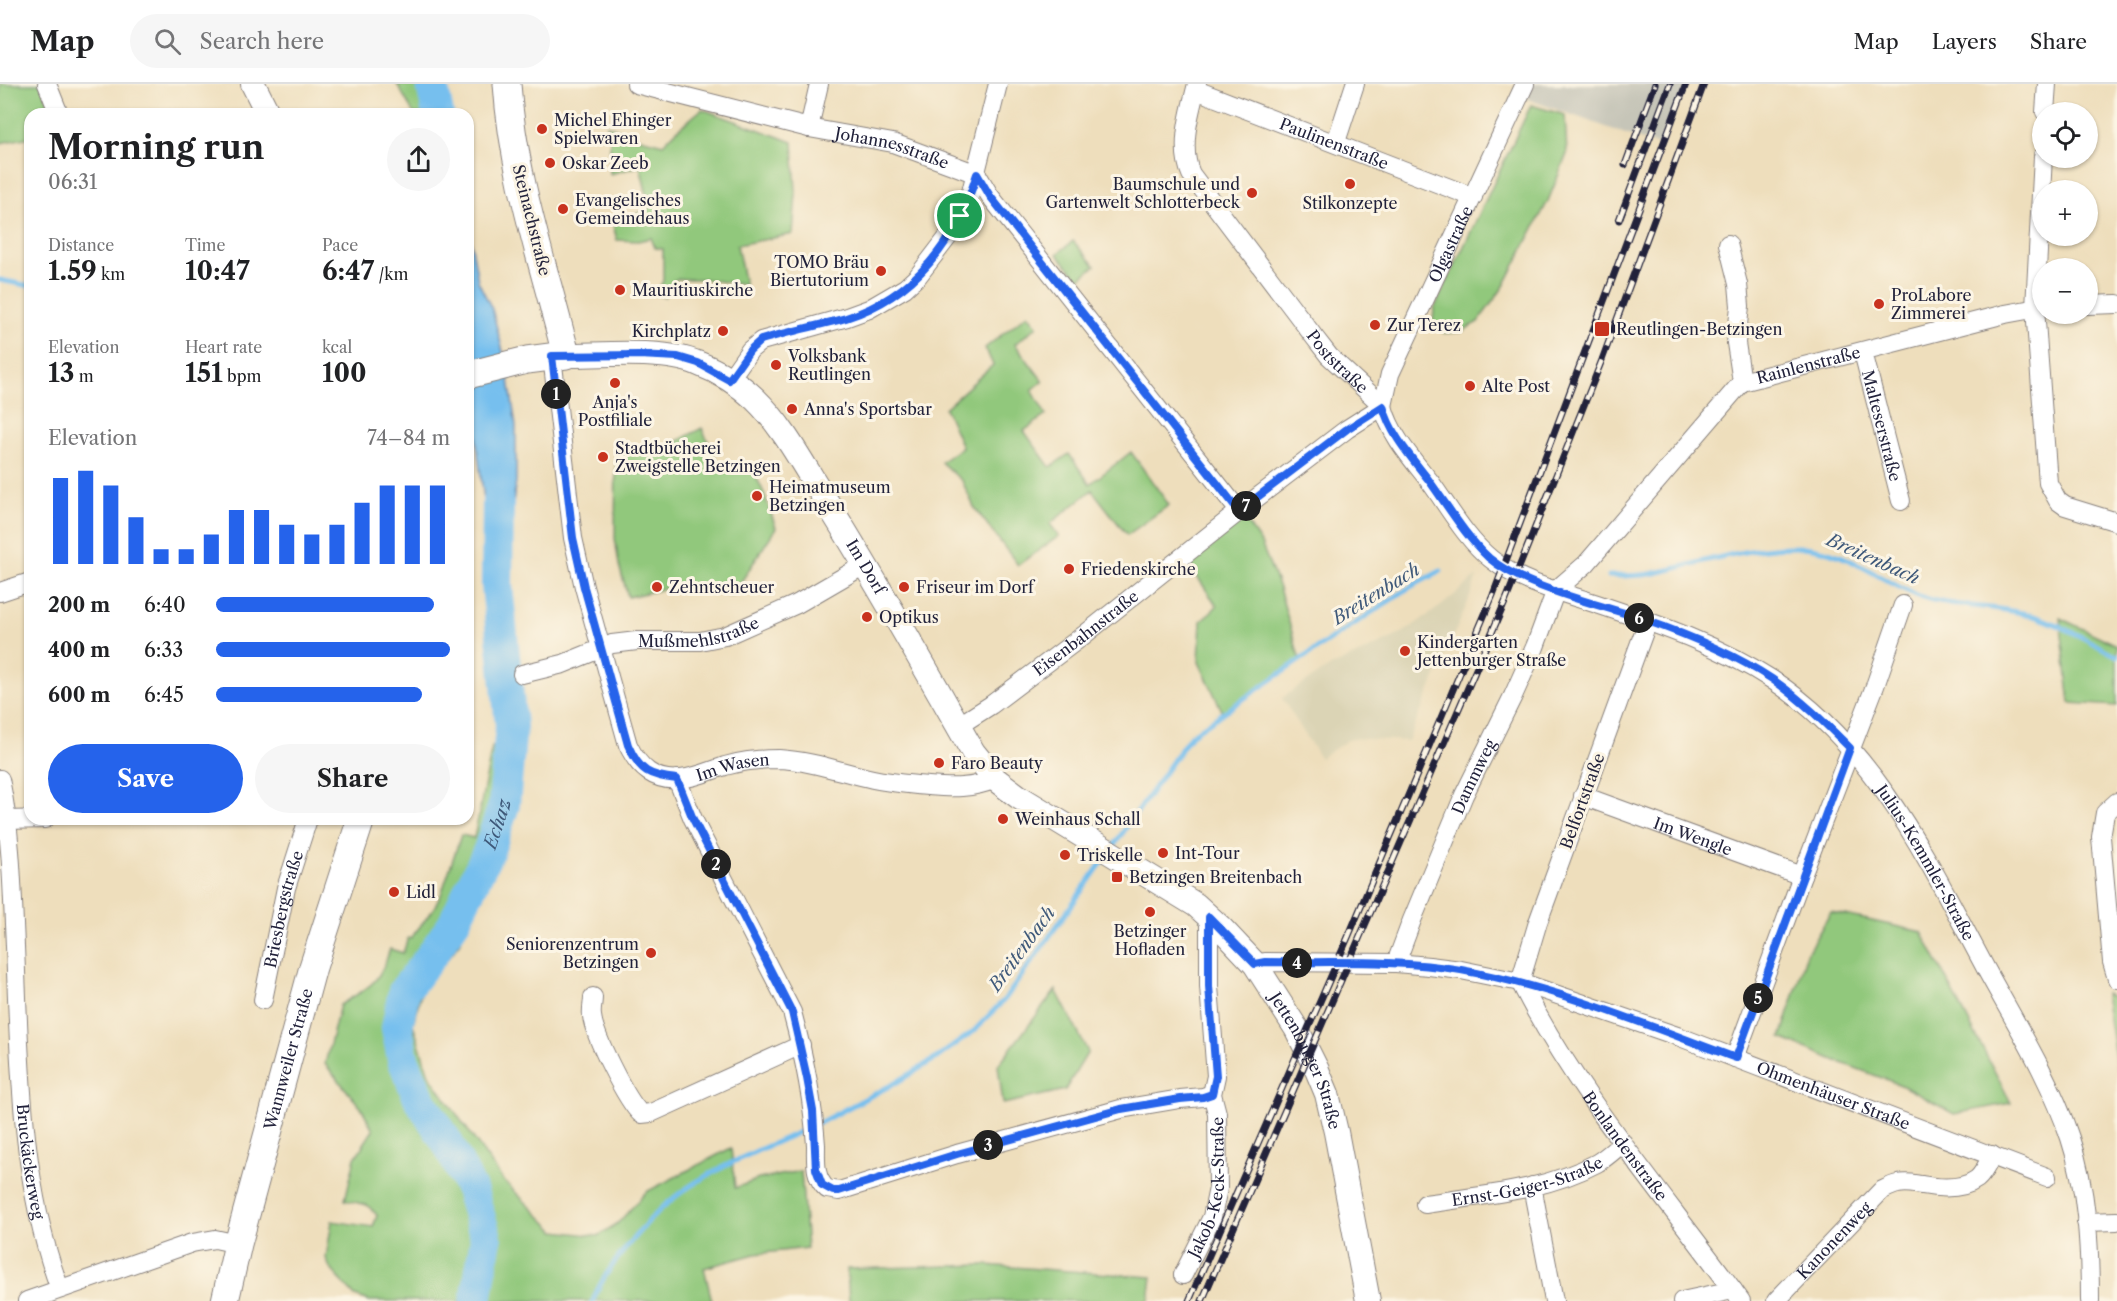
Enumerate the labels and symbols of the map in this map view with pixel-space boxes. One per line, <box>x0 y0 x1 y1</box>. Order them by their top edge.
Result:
place label: Michel Ehinger Spielwaren <box>554 110 672 148</box>
street label: Paulinenstraße <box>1277 113 1391 173</box>
marker: Michel Ehinger Spielwaren <box>535 122 549 136</box>
street label: Johannesstraße <box>831 122 952 173</box>
place label: Oskar Zeeb <box>562 153 649 173</box>
marker: Oskar Zeeb <box>543 156 557 170</box>
street label: Steinachstraße <box>509 162 555 278</box>
place label: Baumschule und Gartenwelt Schlotterbeck <box>1045 174 1241 212</box>
marker: Stilkonzepte <box>1343 177 1357 191</box>
marker: Baumschule und Gartenwelt Schlotterbeck <box>1245 186 1259 200</box>
place label: Evangelisches Gemeindehaus <box>575 190 690 228</box>
pin <box>934 190 985 241</box>
place label: Stilkonzepte <box>1302 193 1398 213</box>
marker: Evangelisches Gemeindehaus <box>556 202 570 216</box>
street label: Olgastraße <box>1424 202 1477 286</box>
place label: TOMO Bräu Biertutorium <box>770 252 869 290</box>
marker: TOMO Bräu Biertutorium <box>874 264 888 278</box>
place label: Mauritiuskirche <box>632 280 753 300</box>
marker: Mauritiuskirche <box>613 283 627 297</box>
place label: ProLabore Zimmerei <box>1891 285 1971 323</box>
marker: ProLabore Zimmerei <box>1872 297 1886 311</box>
place label: Zur Terez <box>1387 315 1461 335</box>
marker: Zur Terez <box>1368 318 1382 332</box>
place label: Reutlingen-Betzingen <box>1616 319 1783 339</box>
marker: Reutlingen-Betzingen <box>1593 320 1611 338</box>
place label: Kirchplatz <box>632 321 711 341</box>
marker: Kirchplatz <box>716 324 730 338</box>
street label: Poststraße <box>1302 326 1372 397</box>
street label: Rainlenstraße <box>1754 342 1862 388</box>
place label: Volksbank Reutlingen <box>787 346 871 384</box>
marker: Volksbank Reutlingen <box>769 358 783 372</box>
street label: Malteserstraße <box>1858 368 1906 484</box>
marker: Anja's Postfiliale <box>608 376 622 390</box>
place label: Alte Post <box>1481 376 1550 396</box>
pin: 1 <box>541 379 571 409</box>
marker: Alte Post <box>1463 379 1477 393</box>
place label: Anja's Postfiliale <box>578 392 652 430</box>
place label: Anna's Sportsbar <box>803 399 932 419</box>
marker: Anna's Sportsbar <box>785 402 799 416</box>
place label: Stadtbücherei Zweigstelle Betzingen <box>615 438 781 476</box>
marker: Stadtbücherei Zweigstelle Betzingen <box>596 450 610 464</box>
place label: Heimatmuseum Betzingen <box>769 477 891 515</box>
marker: Heimatmuseum Betzingen <box>750 489 764 503</box>
pin: 7 <box>1231 491 1261 521</box>
water label: Breitenbach <box>1821 528 1923 589</box>
street label: Im Dorf <box>842 535 891 599</box>
water label: Breitenbach <box>1326 558 1424 631</box>
place label: Friedenskirche <box>1081 559 1196 579</box>
marker: Friedenskirche <box>1062 562 1076 576</box>
place label: Zehntscheuer <box>669 577 775 597</box>
place label: Friseur im Dorf <box>916 577 1036 597</box>
marker: Zehntscheuer <box>650 580 664 594</box>
marker: Friseur im Dorf <box>897 580 911 594</box>
street label: Eisenbahnstraße <box>1029 586 1142 680</box>
pin: 6 <box>1624 603 1654 633</box>
place label: Optikus <box>879 607 939 627</box>
marker: Optikus <box>860 610 874 624</box>
street label: Mußmehlstraße <box>638 612 762 651</box>
place label: Kindergarten Jettenburger Straße <box>1414 632 1566 670</box>
marker: Kindergarten Jettenburger Straße <box>1398 644 1412 658</box>
street label: Dammweg <box>1447 735 1500 817</box>
street label: Im Wasen <box>694 749 770 785</box>
street label: Belfortstraße <box>1555 750 1609 852</box>
place label: Faro Beauty <box>951 753 1044 773</box>
marker: Faro Beauty <box>932 756 946 770</box>
street label: Julius-Kemmler-Straße <box>1870 778 1979 944</box>
water label: Echaz <box>478 797 516 854</box>
place label: Weinhaus Schall <box>1014 809 1141 829</box>
marker: Weinhaus Schall <box>996 812 1010 826</box>
street label: Im Wengle <box>1651 813 1735 860</box>
place label: Int-Tour <box>1175 843 1240 863</box>
place label: Triskelle <box>1077 845 1143 865</box>
marker: Int-Tour <box>1156 846 1170 860</box>
street label: Briesbergstraße <box>260 848 307 970</box>
marker: Triskelle <box>1058 848 1072 862</box>
pin: 2 <box>701 849 731 879</box>
place label: Betzingen Breitenbach <box>1129 867 1302 887</box>
marker: Betzingen Breitenbach <box>1110 870 1124 884</box>
place label: Lidl <box>406 882 436 902</box>
marker: Lidl <box>387 885 401 899</box>
water label: Breitenbach <box>983 902 1060 997</box>
marker: Betzinger Hofladen <box>1143 905 1157 919</box>
place label: Betzinger Hofladen <box>1114 921 1187 959</box>
place label: Seniorenzentrum Betzingen <box>506 934 639 972</box>
marker: Seniorenzentrum Betzingen <box>644 946 658 960</box>
pin: 4 <box>1282 948 1312 978</box>
pin: 5 <box>1743 983 1773 1013</box>
street label: Wannweiler Straße <box>259 986 317 1133</box>
street label: Jettenburger Straße <box>1264 986 1345 1131</box>
street label: Ohmenhäuser Straße <box>1754 1057 1913 1134</box>
street label: Bonlandenstraße <box>1578 1087 1672 1205</box>
street label: Bruckäckerweg <box>13 1103 49 1222</box>
street label: Jakob-Keck-Straße <box>1182 1117 1228 1264</box>
pin: 3 <box>973 1130 1003 1160</box>
street label: Ernst-Geiger-Straße <box>1450 1152 1606 1210</box>
street label: Kanonenweg <box>1792 1197 1876 1283</box>

